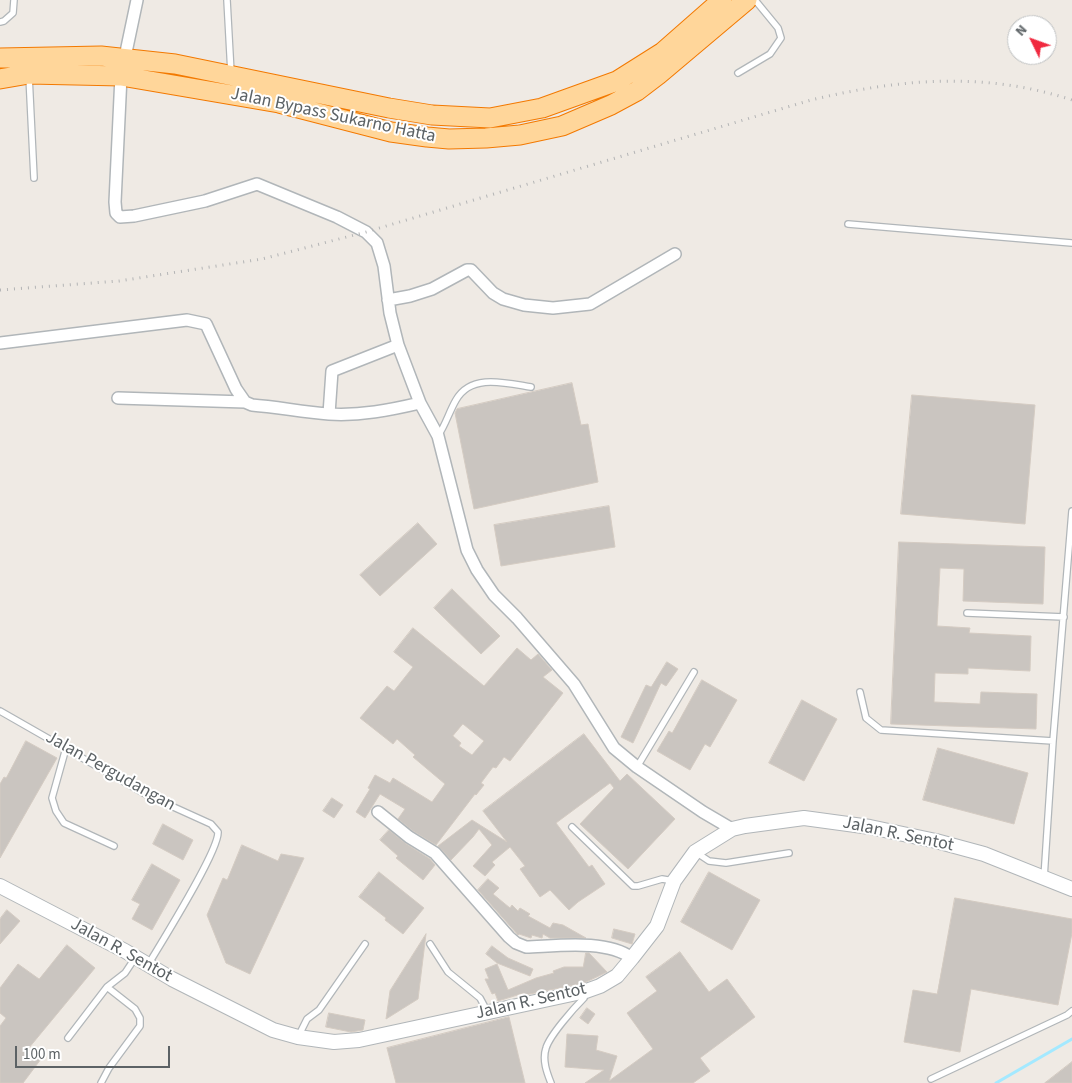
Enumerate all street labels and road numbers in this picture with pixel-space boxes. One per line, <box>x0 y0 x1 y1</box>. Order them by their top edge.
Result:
street label: Jalan Bypass Sukarno Hatta <box>229 84 437 148</box>
street label: Jalan Pergudangan <box>41 727 179 817</box>
street label: Jalan R. Sentot <box>841 813 955 857</box>
street label: Jalan R. Sentot <box>66 914 176 988</box>
street label: Jalan R. Sentot <box>474 979 588 1025</box>

